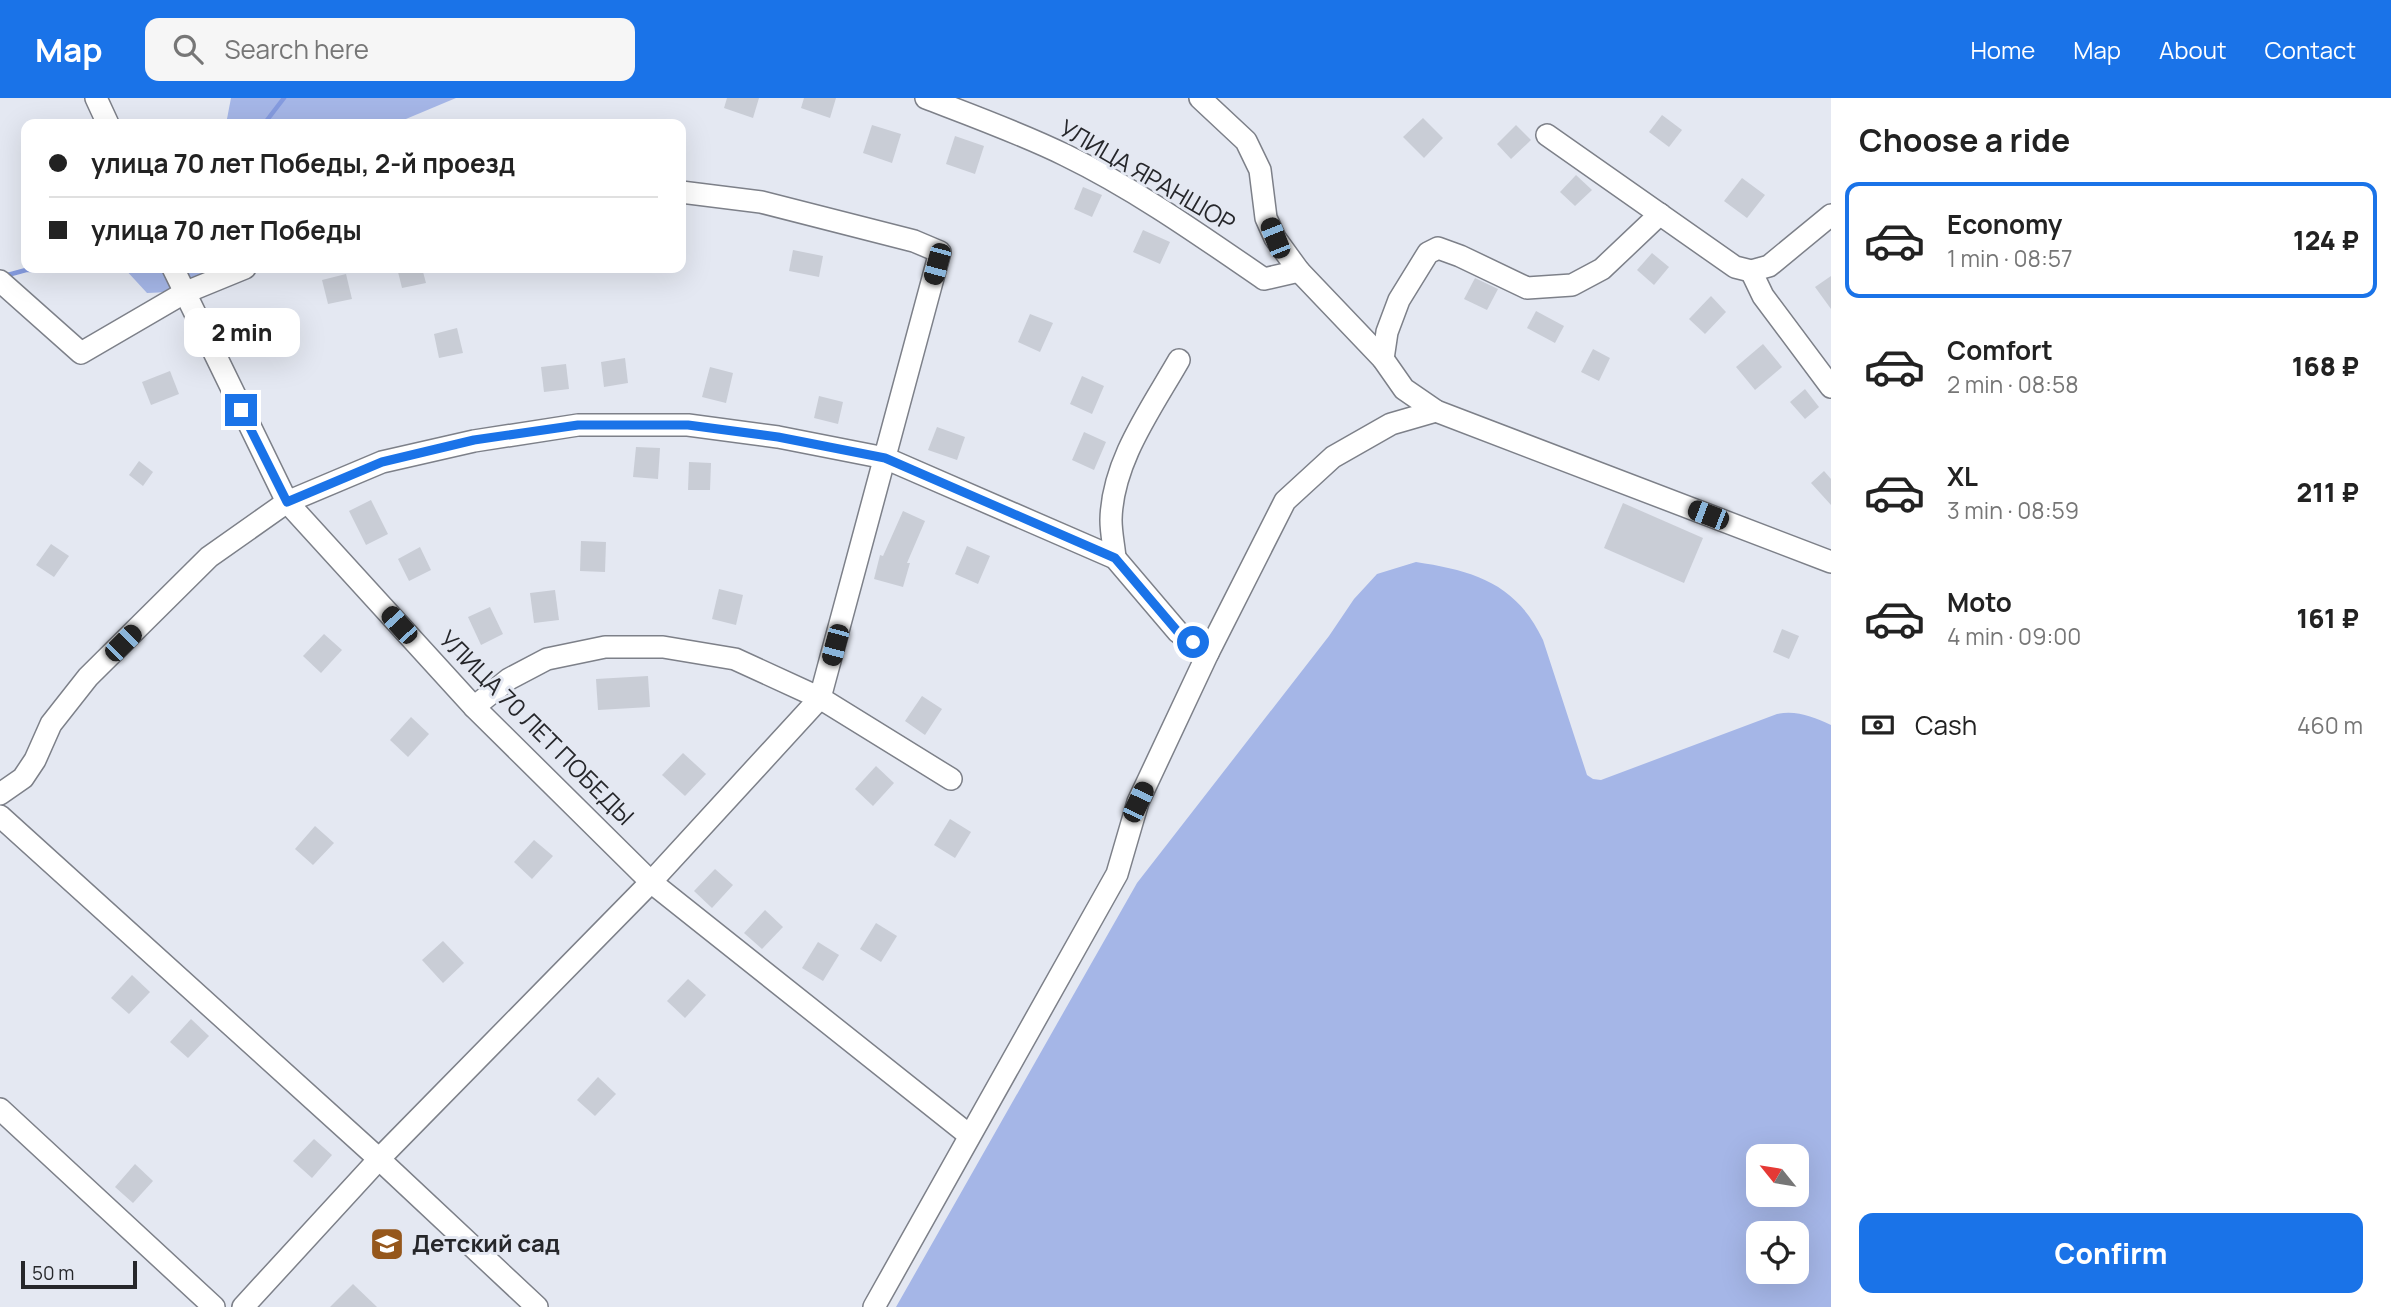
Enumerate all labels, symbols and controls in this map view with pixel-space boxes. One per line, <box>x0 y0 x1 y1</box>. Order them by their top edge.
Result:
search box <box>145 18 635 81</box>
text: Map <box>35 27 103 72</box>
icon: search <box>169 30 207 68</box>
text: Search here <box>225 31 369 67</box>
text: Home <box>1970 33 2035 66</box>
text: Map <box>2073 33 2121 66</box>
text: About <box>2159 33 2227 66</box>
text: Contact <box>2265 33 2356 66</box>
street label: УЛИЦА ЯРАНШОР <box>1054 111 1242 239</box>
text: Choose a ride <box>1859 118 2070 162</box>
text: улица 70 лет Победы, 2-й проезд <box>91 145 515 181</box>
text: Economy <box>1947 206 2062 242</box>
icon: car <box>1863 209 1926 272</box>
text: улица 70 лет Победы <box>91 212 362 248</box>
car <box>1258 215 1293 261</box>
text: 124 ₽ <box>2293 222 2359 258</box>
car <box>922 241 953 287</box>
text: 1 min · 08:57 <box>1947 242 2073 274</box>
callout: 2 min <box>183 308 299 358</box>
text: 2 min <box>212 316 273 348</box>
text: Comfort <box>1947 332 2053 368</box>
icon: car <box>1863 335 1926 398</box>
text: 168 ₽ <box>2292 348 2359 384</box>
text: 2 min · 08:58 <box>1947 368 2079 400</box>
route end <box>225 394 257 426</box>
text: XL <box>1947 458 1978 494</box>
icon: car <box>1863 461 1926 524</box>
text: 211 ₽ <box>2297 474 2359 510</box>
text: 3 min · 08:59 <box>1947 494 2079 526</box>
car <box>1685 498 1732 532</box>
text: Moto <box>1947 584 2012 620</box>
icon: car <box>1863 587 1926 650</box>
text: 161 ₽ <box>2296 600 2359 636</box>
car <box>378 602 421 648</box>
text: 4 min · 09:00 <box>1947 620 2081 652</box>
car <box>101 621 146 665</box>
street label: УЛИЦА 70 ЛЕТ ПОБЕДЫ <box>432 622 642 832</box>
car <box>820 622 851 668</box>
route start <box>1177 626 1209 658</box>
icon: cash <box>1859 706 1897 744</box>
text: Cash <box>1915 707 1977 743</box>
text: 460 m <box>2297 709 2363 741</box>
car <box>1120 779 1157 825</box>
north arrow <box>1746 1144 1810 1208</box>
map controls <box>1746 1144 1809 1284</box>
button: Confirm <box>1859 1213 2363 1293</box>
button: locate <box>1746 1221 1809 1284</box>
school or university icon: Детский сад <box>368 1225 406 1263</box>
place label: Детский сад <box>412 1226 560 1259</box>
scale bar <box>21 1258 136 1290</box>
text: 50 m <box>32 1260 74 1286</box>

